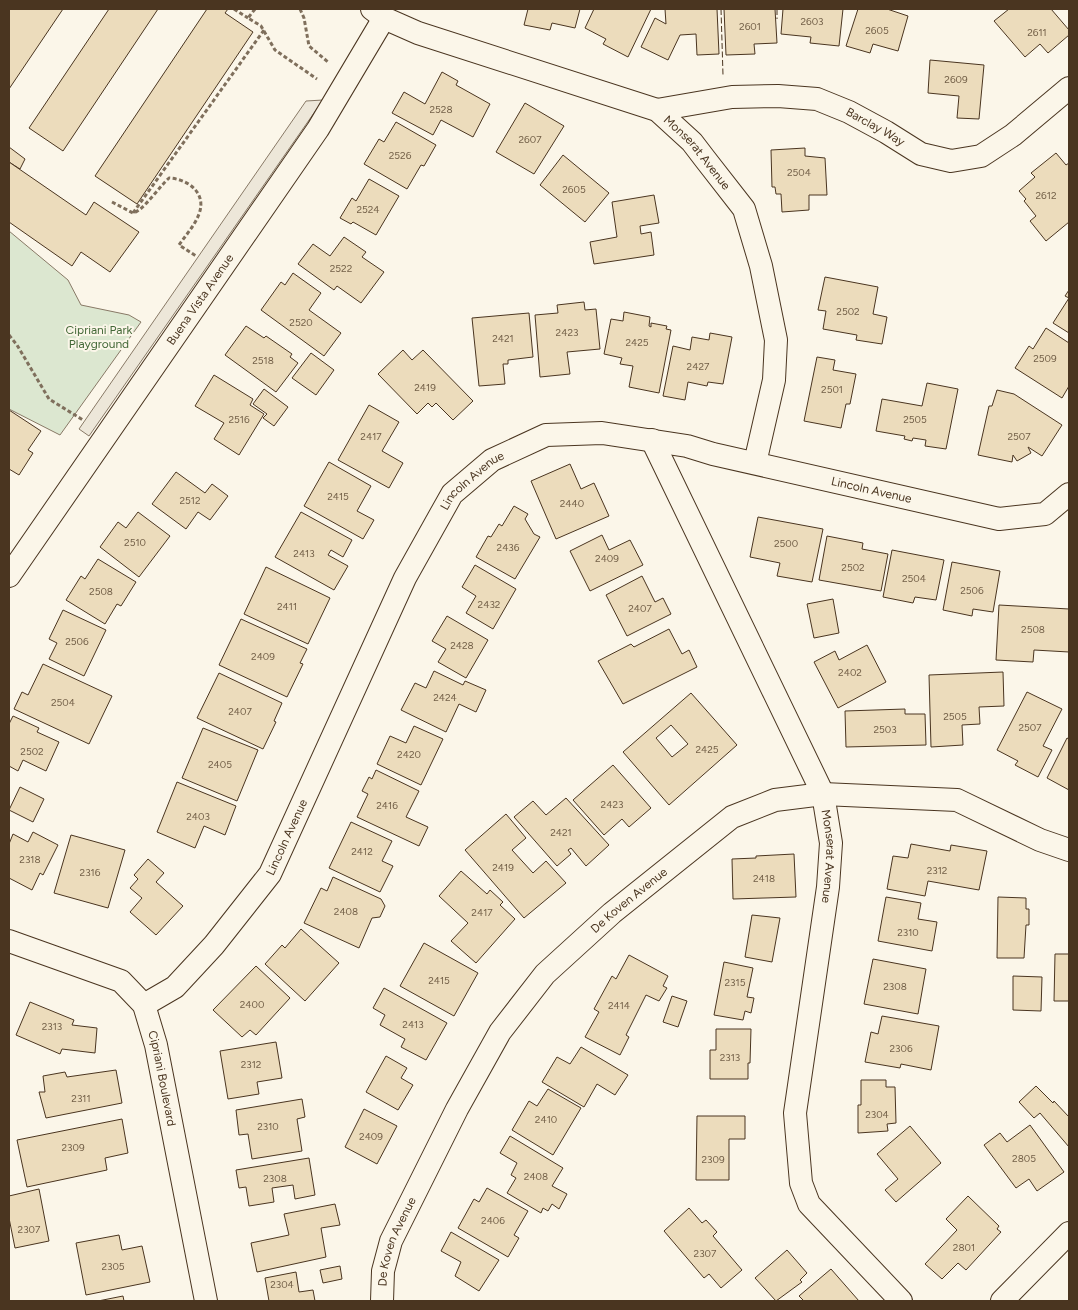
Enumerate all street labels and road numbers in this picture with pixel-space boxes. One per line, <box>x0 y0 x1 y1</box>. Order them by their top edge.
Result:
street label: Barclay Way <box>843 105 908 149</box>
street label: Monserat Avenue <box>661 113 734 193</box>
street label: Buena Vista Avenue <box>164 251 237 348</box>
street label: Lincoln Avenue <box>437 448 507 512</box>
street label: Lincoln Avenue <box>830 474 914 506</box>
street label: Lincoln Avenue <box>263 797 310 878</box>
street label: Monserat Avenue <box>819 808 838 905</box>
street label: De Koven Avenue <box>588 864 670 936</box>
street label: Cipriani Boulevard <box>145 1029 179 1128</box>
street label: De Koven Avenue <box>375 1194 419 1287</box>

